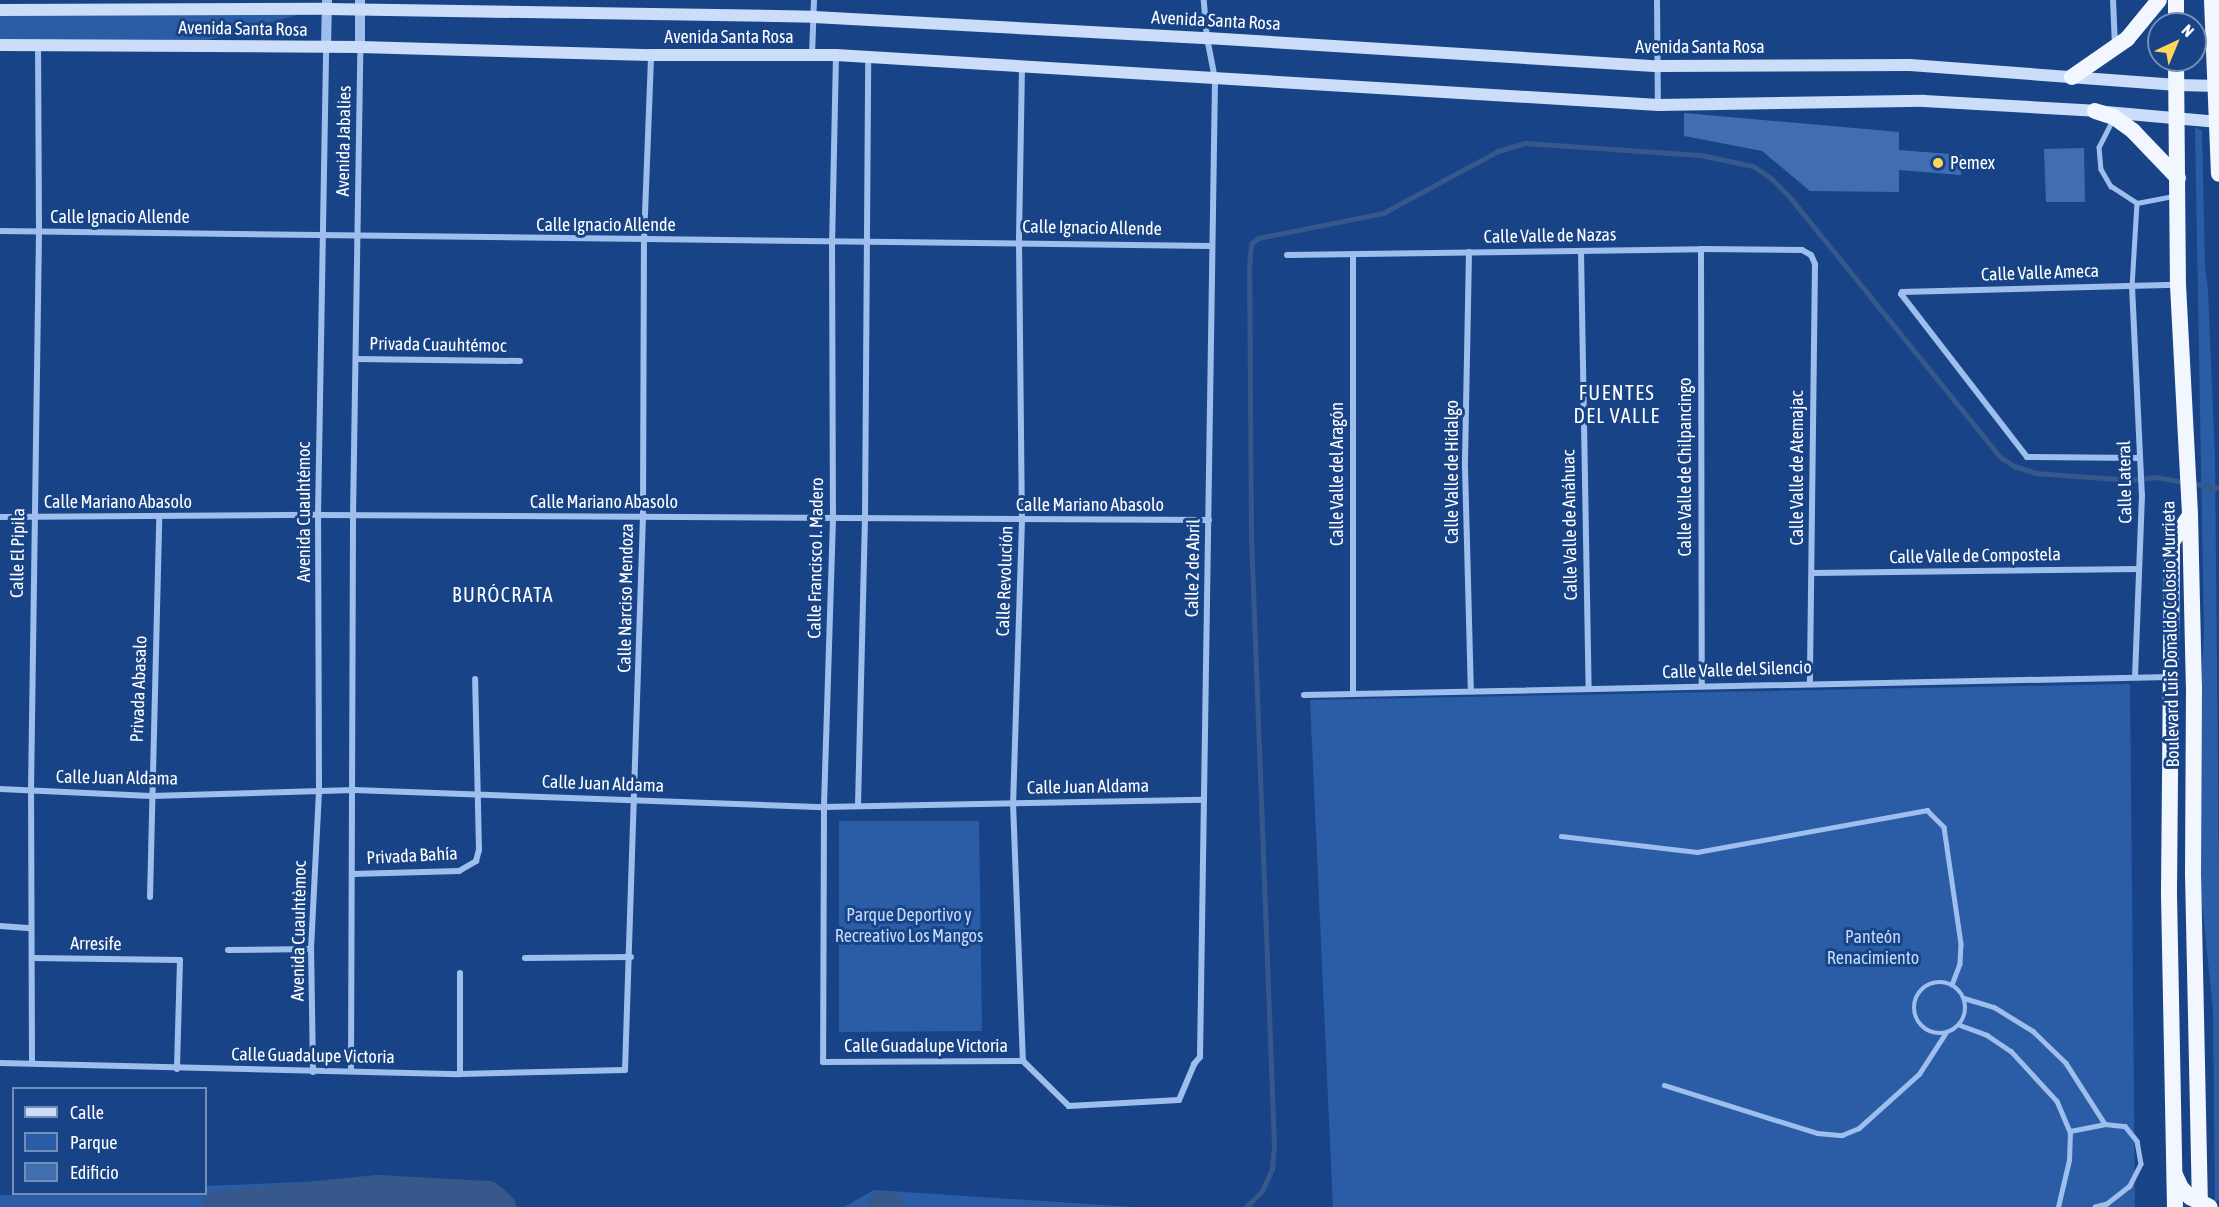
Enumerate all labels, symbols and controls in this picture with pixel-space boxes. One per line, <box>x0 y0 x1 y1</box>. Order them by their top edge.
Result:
street label: Avenida Santa Rosa <box>1151 7 1281 35</box>
north arrow <box>2147 12 2207 72</box>
street label: Avenida Santa Rosa <box>178 17 308 41</box>
text: N <box>2178 21 2198 40</box>
street label: Avenida Santa Rosa <box>664 26 794 48</box>
street label: Avenida Santa Rosa <box>1635 36 1765 58</box>
street label: Avenida Jabalies <box>332 85 356 197</box>
place label: Pemex <box>1950 152 1995 174</box>
marker: Pemex <box>1931 156 1945 170</box>
street label: Calle Ignacio Allende <box>50 206 190 228</box>
street label: Calle Ignacio Allende <box>536 214 676 236</box>
street label: Calle Ignacio Allende <box>1022 216 1162 240</box>
street label: Calle Valle de Nazas <box>1484 224 1616 248</box>
street label: Calle Valle Ameca <box>1981 260 2099 286</box>
street label: Privada Cuauhtémoc <box>369 333 507 357</box>
street label: Calle Valle de Chilpancingo <box>1674 377 1696 557</box>
district label: FUENTES DEL VALLE <box>1574 381 1660 428</box>
street label: Calle Valle de Atemajac <box>1786 391 1808 545</box>
street label: Calle Valle de Hidalgo <box>1441 400 1463 544</box>
street label: Calle Valle del Aragón <box>1326 402 1348 546</box>
street label: Calle Lateral <box>2113 440 2137 524</box>
street label: Avenida Cuauhtémoc <box>293 442 315 582</box>
street label: Calle Valle de Anáhuac <box>1558 449 1582 601</box>
street label: Calle Francisco I. Madero <box>804 477 828 639</box>
street label: Calle Mariano Abasolo <box>44 491 192 513</box>
street label: Calle Mariano Abasolo <box>530 491 678 513</box>
street label: Calle Mariano Abasolo <box>1016 494 1164 516</box>
street label: Boulevard Luis Donaldo Colosio Murrieta <box>2158 500 2184 768</box>
street label: Calle El Pipila <box>6 508 30 598</box>
street label: Calle 2 de Abril <box>1181 519 1205 617</box>
street label: Calle Narciso Mendoza <box>614 523 638 673</box>
street label: Calle Revolución <box>992 525 1018 637</box>
street label: Calle Valle de Compostela <box>1889 544 2061 568</box>
district label: BURÓCRATA <box>452 582 554 606</box>
street label: Privada Abasalo <box>126 635 152 743</box>
street label: Calle Valle del Silencio <box>1662 657 1812 683</box>
street label: Calle Juan Aldama <box>56 766 178 790</box>
street label: Calle Juan Aldama <box>542 771 664 797</box>
street label: Calle Juan Aldama <box>1027 775 1149 799</box>
street label: Privada Bahía <box>366 843 458 869</box>
street label: Avenida Cuauhtèmoc <box>287 861 311 1001</box>
park label: Parque Deportivo y Recreativo Los Mangos <box>835 905 983 948</box>
park label: Panteón Renacimiento <box>1827 927 1919 970</box>
street label: Arresife <box>70 933 122 955</box>
street label: Calle Guadalupe Victoria <box>844 1035 1008 1057</box>
street label: Calle Guadalupe Victoria <box>231 1044 395 1068</box>
legend <box>12 1087 207 1195</box>
text: Calle <box>70 1102 104 1123</box>
text: Parque <box>70 1132 118 1153</box>
text: Edificio <box>70 1162 119 1183</box>

